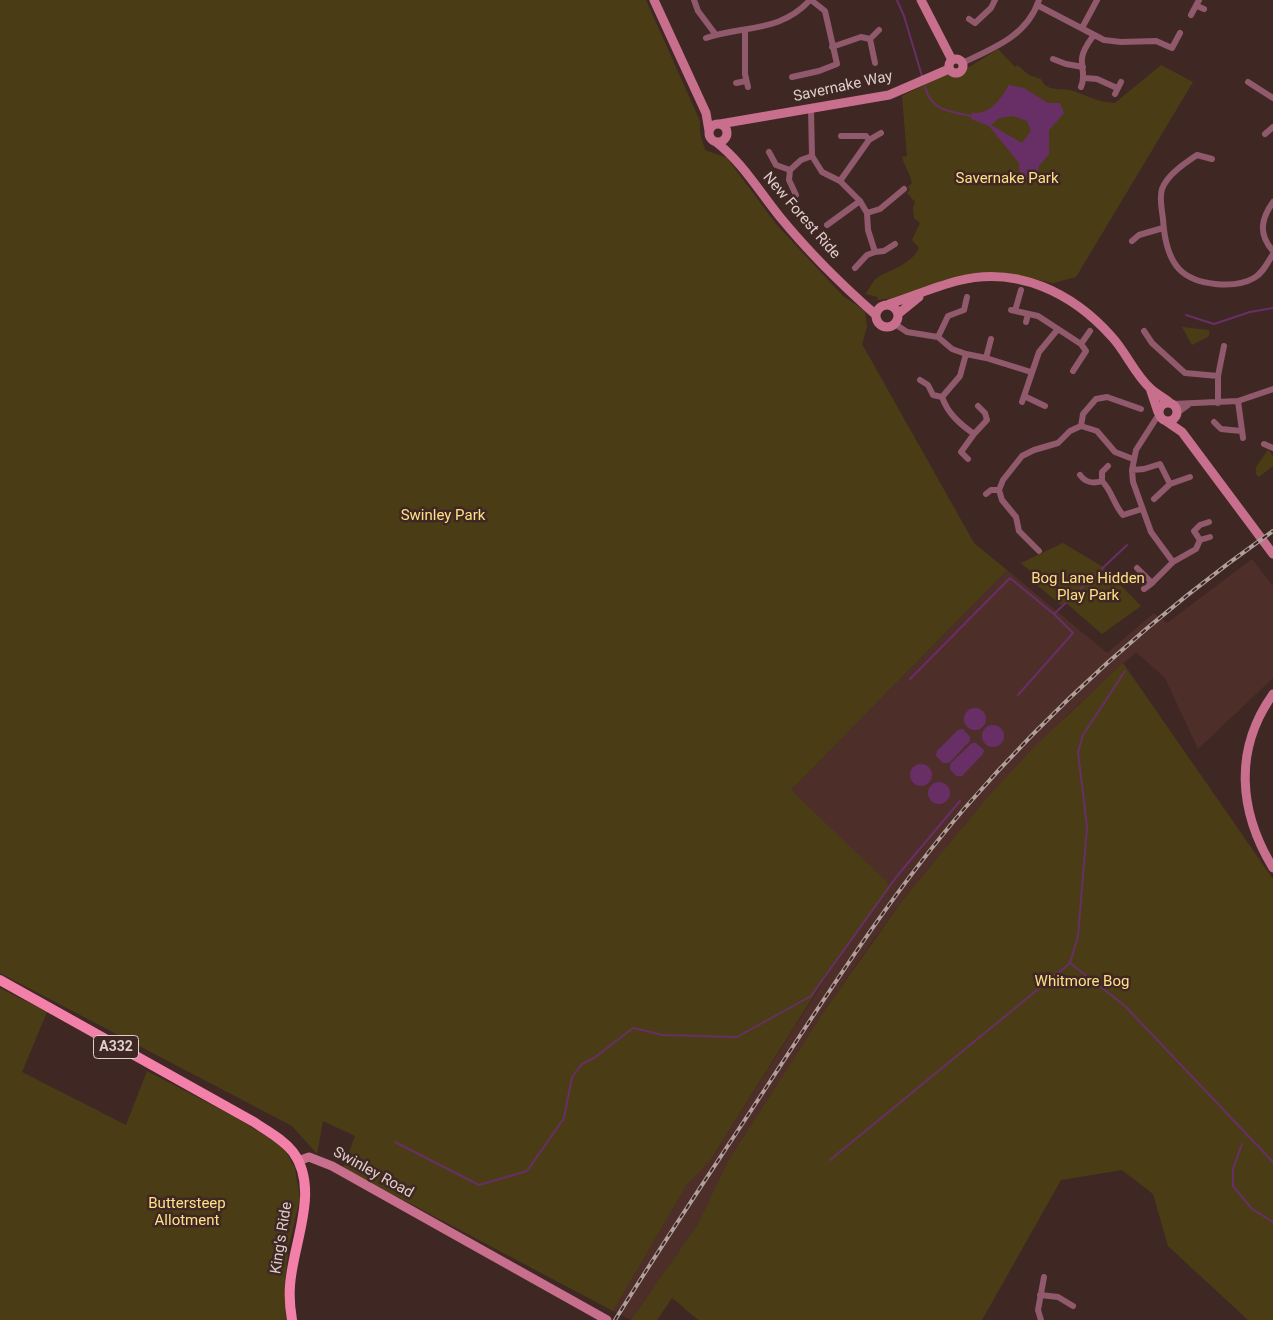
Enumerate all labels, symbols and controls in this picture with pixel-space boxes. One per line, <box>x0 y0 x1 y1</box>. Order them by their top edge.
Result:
street label: Savernake Way <box>792 68 894 106</box>
street label: New Forest Ride <box>758 169 844 263</box>
park label: Savernake Park <box>956 170 1058 188</box>
park label: Swinley Park <box>401 507 485 525</box>
park label: Bog Lane Hidden Play Park <box>1031 570 1145 605</box>
park label: Whitmore Bog <box>1035 973 1129 991</box>
road number: A332 <box>94 1036 138 1058</box>
street label: Swinley Road <box>330 1144 416 1202</box>
park label: Buttersteep Allotment <box>148 1195 226 1230</box>
street label: King's Ride <box>267 1201 297 1275</box>

